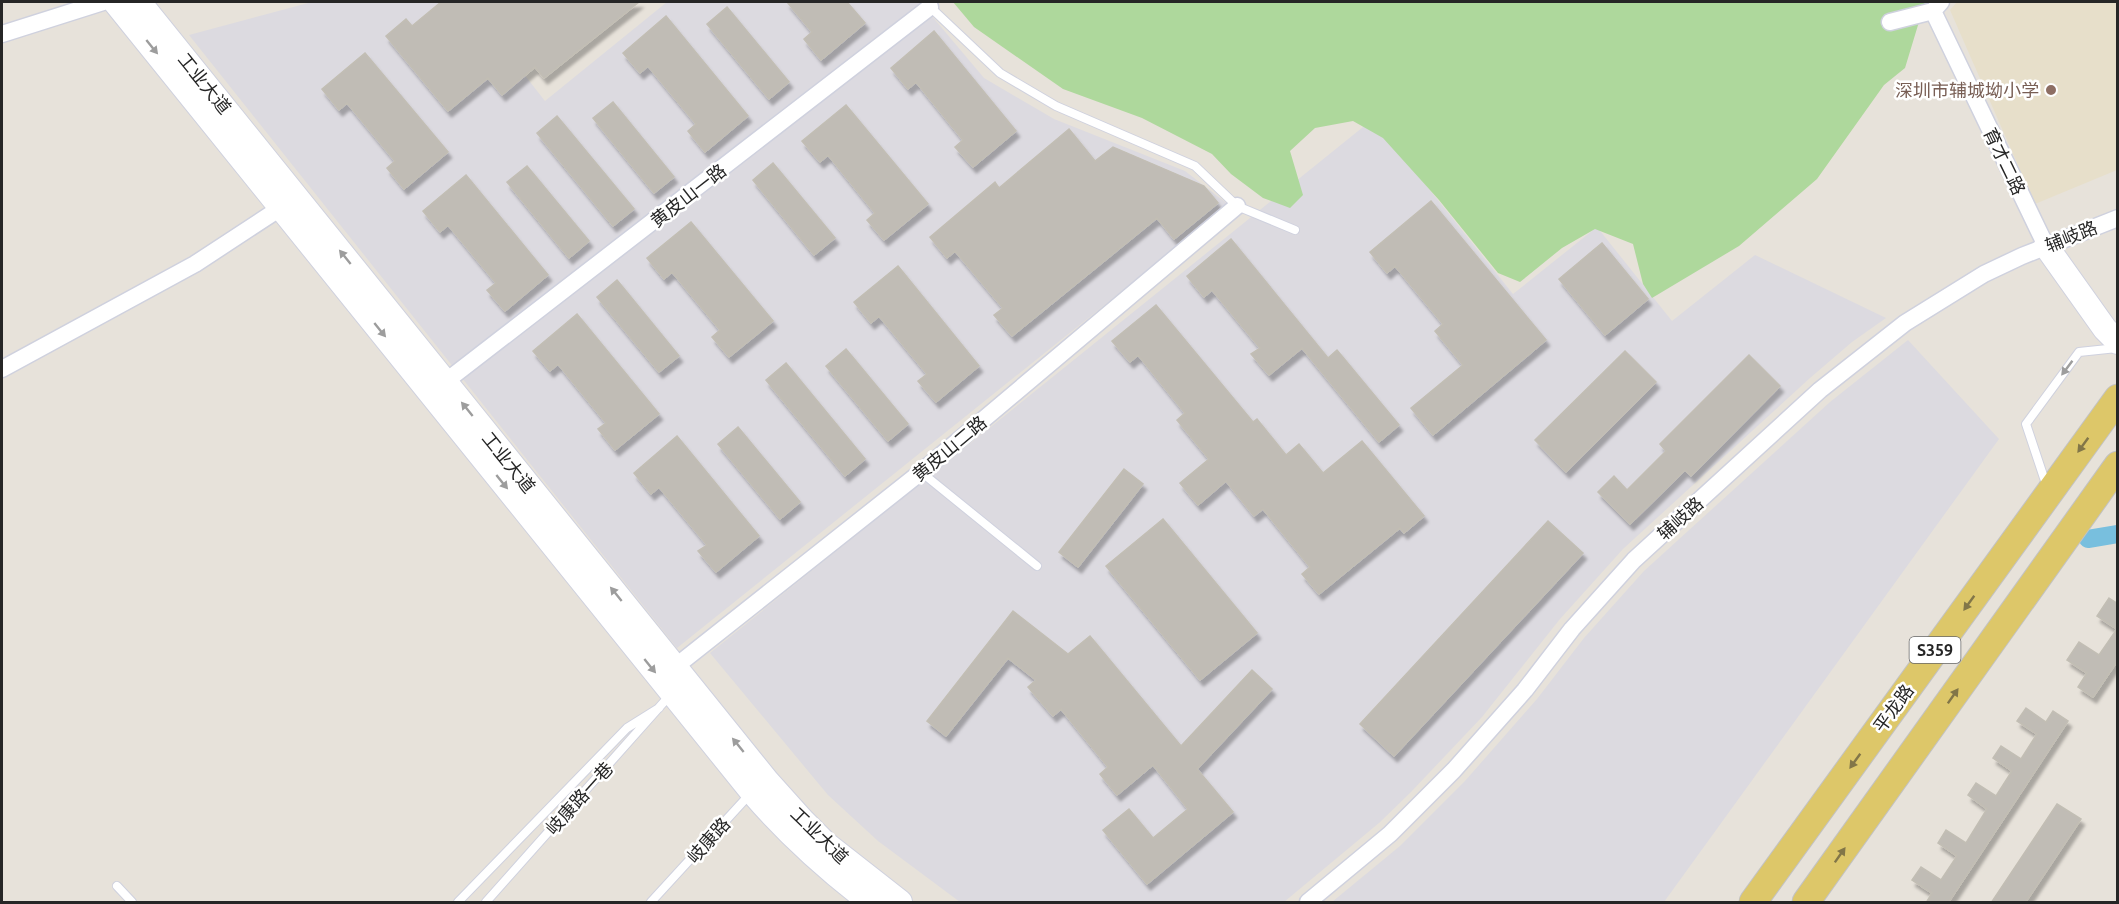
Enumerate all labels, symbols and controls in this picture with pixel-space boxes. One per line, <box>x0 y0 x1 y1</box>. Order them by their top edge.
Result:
one-way arrow <box>146 39 159 55</box>
street label: 工业大道 <box>175 49 235 117</box>
place label: 深圳市辅城坳小学 <box>1895 80 2039 100</box>
marker: 深圳市辅城坳小学 <box>2044 83 2058 97</box>
street label: 育才二路 <box>1980 124 2030 198</box>
street label: 黄皮山一路 <box>646 159 730 231</box>
street label: 辅岐路 <box>2042 217 2100 255</box>
one-way arrow <box>338 249 351 265</box>
one-way arrow <box>373 322 385 337</box>
one-way arrow <box>2061 360 2073 376</box>
one-way arrow <box>461 402 474 417</box>
street label: 黄皮山二路 <box>908 411 990 485</box>
street label: 工业大道 <box>479 428 539 496</box>
one-way arrow <box>2077 437 2089 453</box>
one-way arrow <box>495 474 507 489</box>
street label: 辅岐路 <box>1653 493 1707 543</box>
one-way arrow <box>610 586 622 601</box>
one-way arrow <box>1963 595 1975 611</box>
road number: S359 <box>1910 637 1960 663</box>
one-way arrow <box>644 658 657 674</box>
street label: 平龙路 <box>1869 680 1917 736</box>
one-way arrow <box>1947 688 1959 704</box>
one-way arrow <box>732 738 745 753</box>
one-way arrow <box>1849 753 1861 769</box>
street label: 岐康路一巷 <box>541 758 617 838</box>
street label: 工业大道 <box>787 803 853 867</box>
street label: 岐康路 <box>683 813 733 867</box>
one-way arrow <box>1834 847 1846 863</box>

